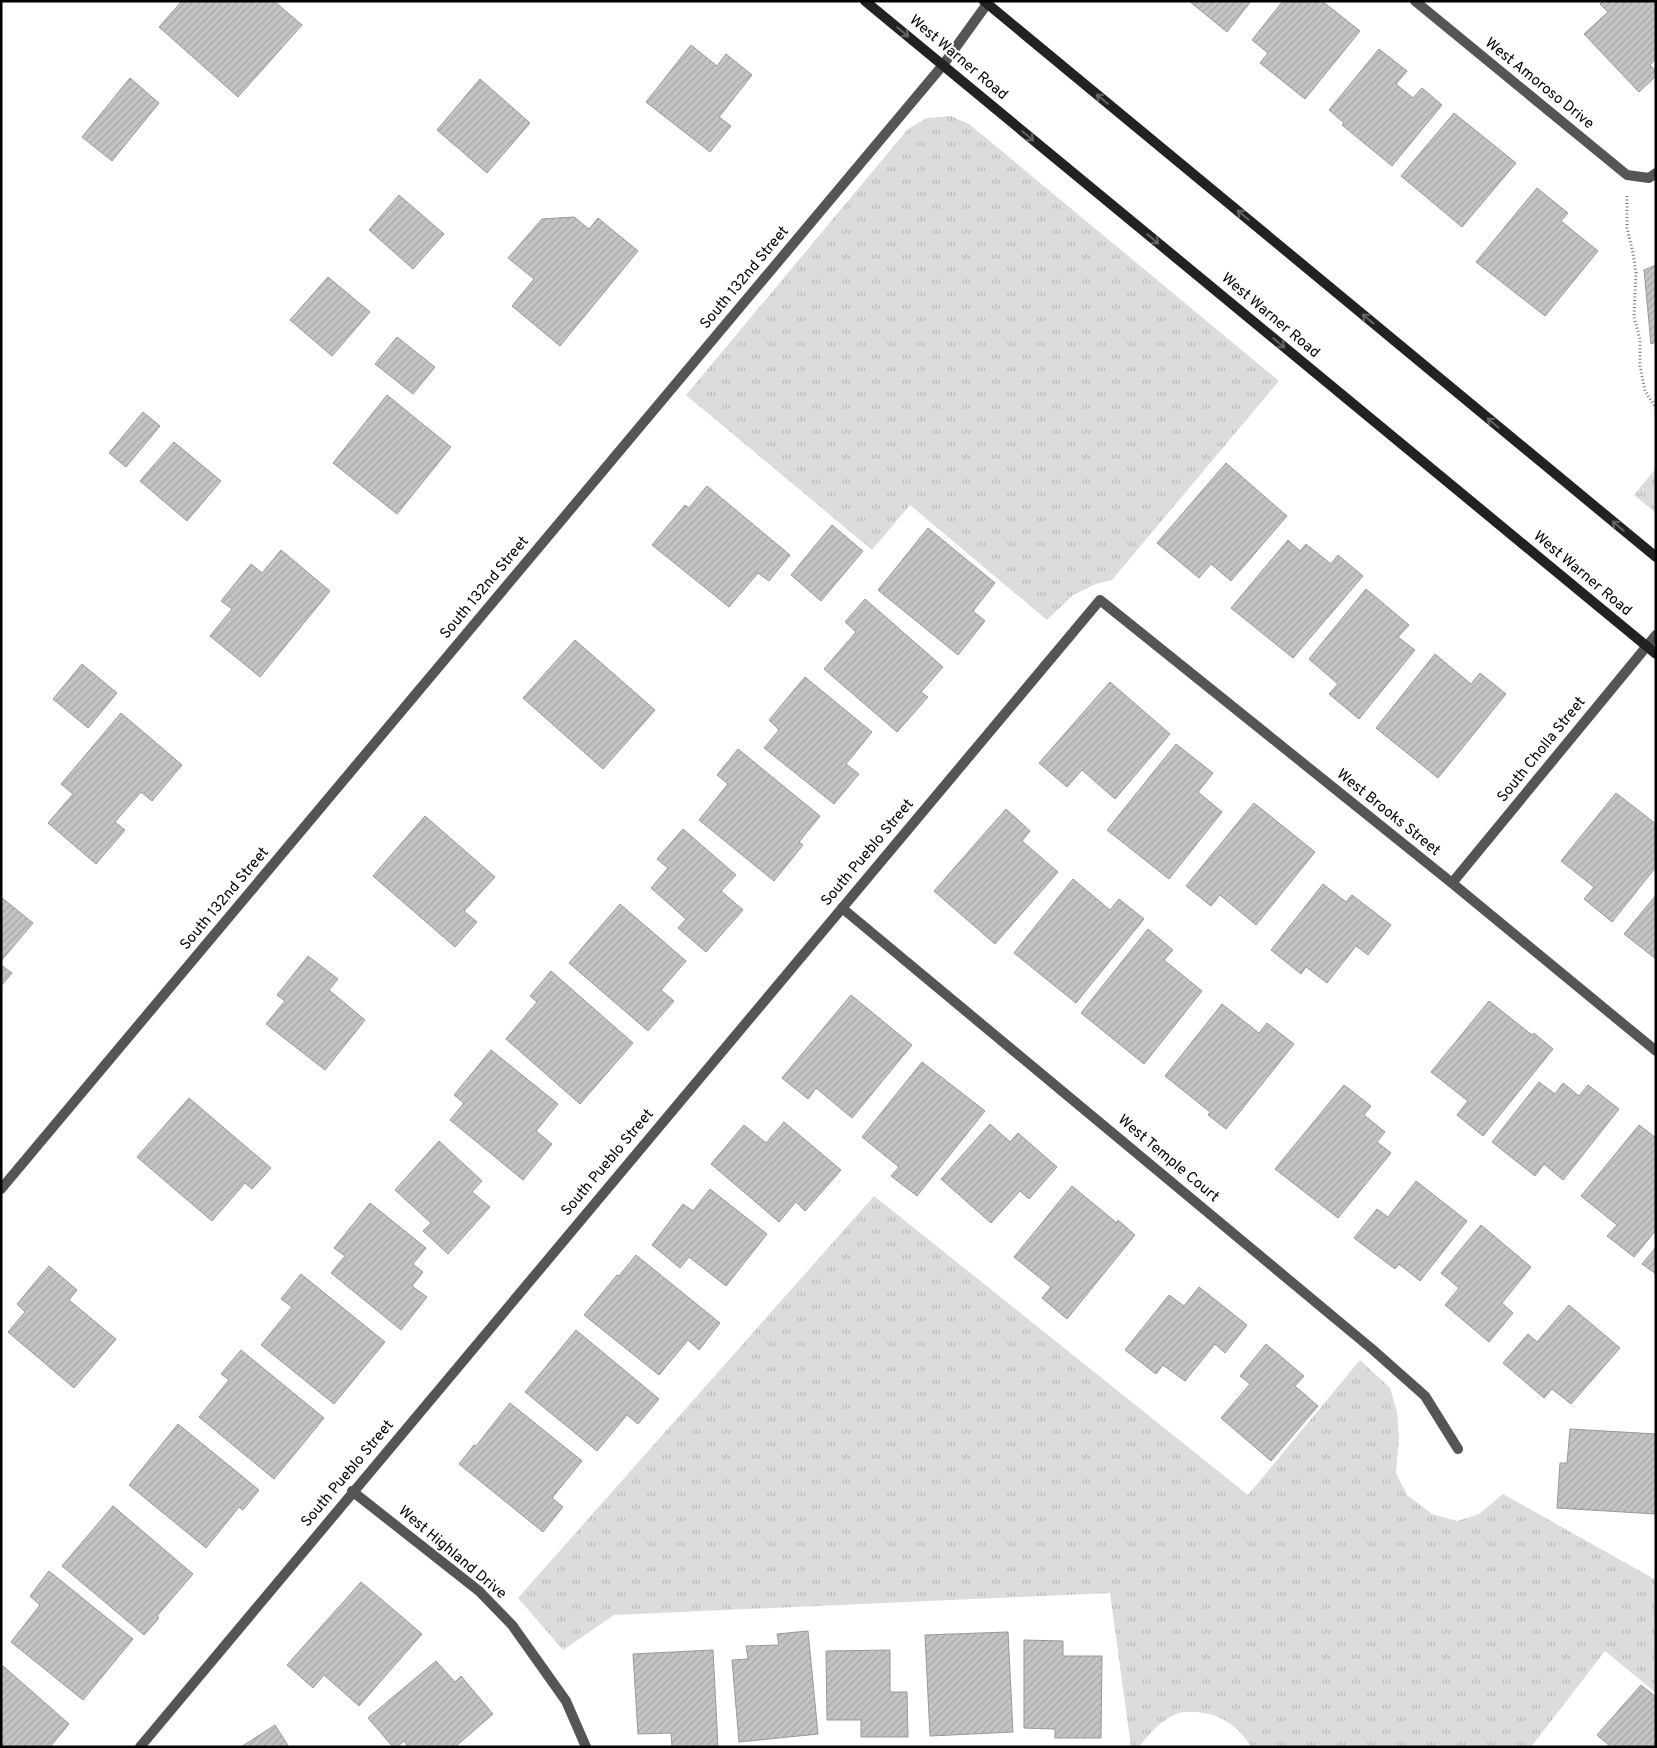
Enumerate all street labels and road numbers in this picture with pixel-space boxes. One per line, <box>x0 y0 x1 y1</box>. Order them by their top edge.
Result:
street label: West Warner Road <box>905 11 1011 105</box>
street label: West Amoroso Drive <box>1481 34 1597 134</box>
street label: South 132nd Street <box>696 223 794 333</box>
street label: West Warner Road <box>1217 269 1323 363</box>
street label: West Warner Road <box>1529 527 1635 621</box>
street label: South 132nd Street <box>436 533 534 643</box>
street label: South Cholla Street <box>1494 693 1590 807</box>
street label: West Brooks Street <box>1332 765 1444 861</box>
street label: South Pueblo Street <box>818 796 918 910</box>
street label: South 132nd Street <box>176 844 274 954</box>
street label: South Pueblo Street <box>558 1106 658 1220</box>
street label: West Temple Court <box>1113 1111 1223 1207</box>
street label: South Pueblo Street <box>298 1417 398 1531</box>
street label: West Highland Drive <box>394 1502 510 1604</box>

